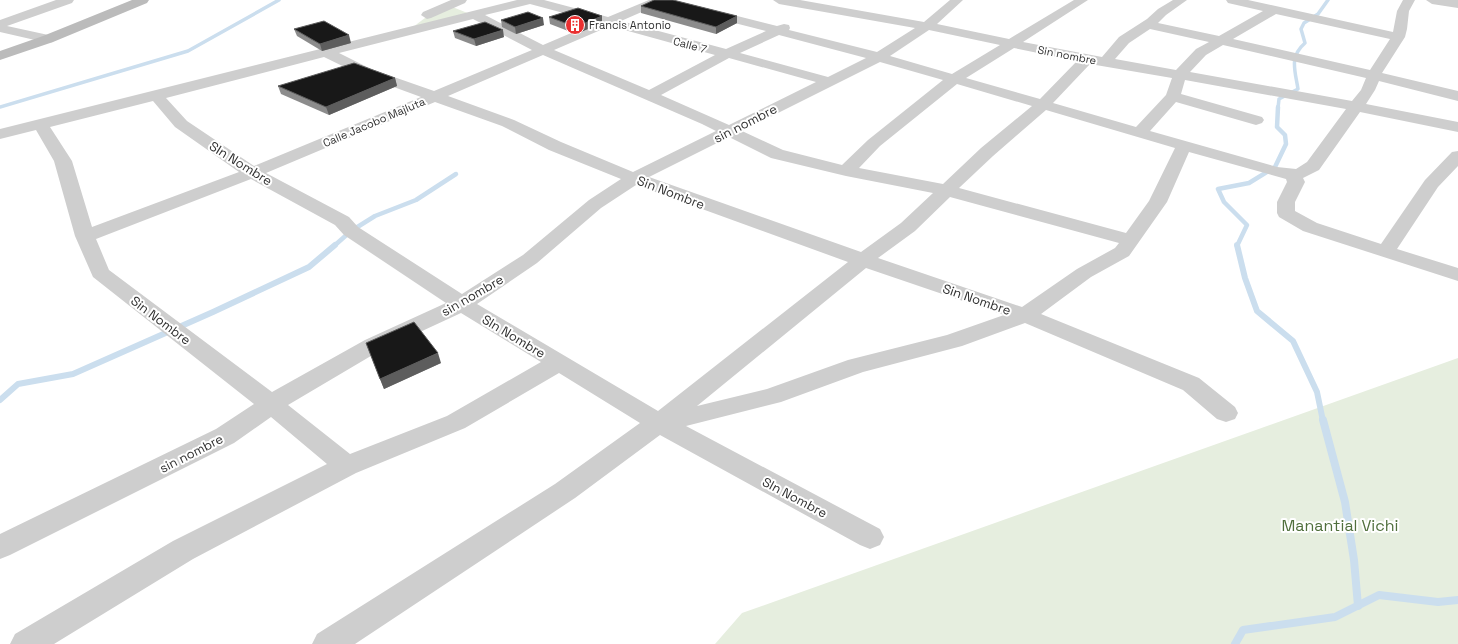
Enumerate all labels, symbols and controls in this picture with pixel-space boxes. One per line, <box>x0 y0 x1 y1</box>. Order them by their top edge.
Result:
building icon: Francis Antonio <box>564 14 586 36</box>
place label: Francis Antonio <box>589 18 671 32</box>
street label: Calle 7 <box>672 34 708 56</box>
street label: Sin nombre <box>1036 42 1098 68</box>
street label: Calle Jacobo Majluta <box>321 94 428 150</box>
street label: sin nombre <box>711 100 780 147</box>
street label: SIn Nombre <box>206 137 275 189</box>
street label: Sin Nombre <box>635 172 707 213</box>
street label: sin nombre <box>438 271 506 320</box>
street label: Sin Nombre <box>940 280 1013 319</box>
street label: Sin Nombre <box>127 292 194 349</box>
street label: SIn Nombre <box>479 311 549 362</box>
street label: sin nombre <box>157 430 226 477</box>
street label: SIn Nombre <box>759 473 830 522</box>
park label: Manantial Vichi <box>1281 515 1399 536</box>

